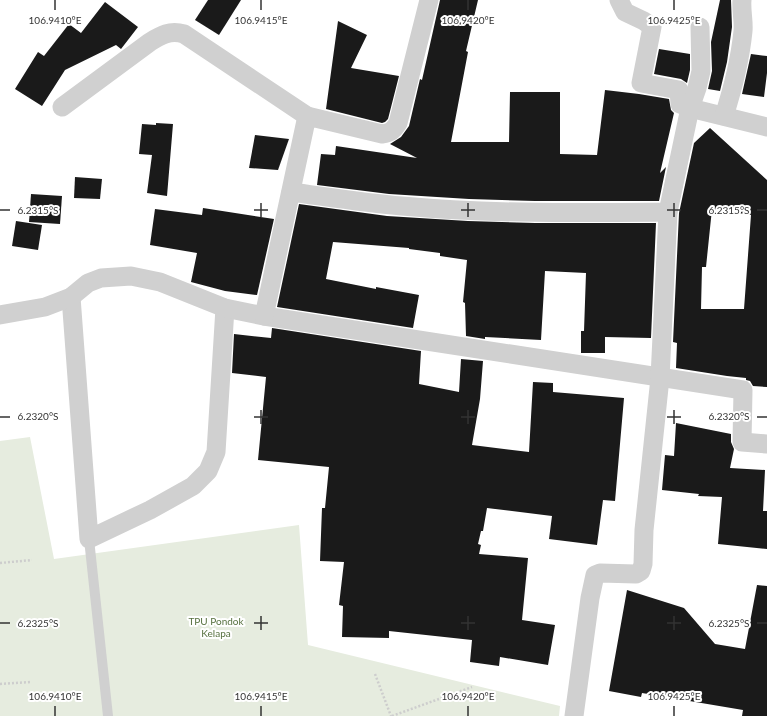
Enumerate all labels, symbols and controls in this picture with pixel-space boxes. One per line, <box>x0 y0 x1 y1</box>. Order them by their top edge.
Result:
text: 106.9410°E <box>29 14 82 26</box>
text: 106.9415°E <box>235 14 288 26</box>
text: 106.9420°E <box>442 14 495 26</box>
text: 106.9425°E <box>648 14 701 26</box>
text: 6.2315°S <box>18 204 58 216</box>
text: 6.2315°S <box>709 204 749 216</box>
text: 6.2320°S <box>18 410 58 422</box>
text: 6.2320°S <box>709 410 749 422</box>
park label: TPU Pondok Kelapa <box>188 615 245 639</box>
text: 6.2325°S <box>18 617 58 629</box>
text: 6.2325°S <box>709 617 749 629</box>
text: 106.9410°E <box>29 690 82 702</box>
text: 106.9415°E <box>235 690 288 702</box>
text: 106.9420°E <box>442 690 495 702</box>
text: 106.9425°E <box>648 690 701 702</box>

